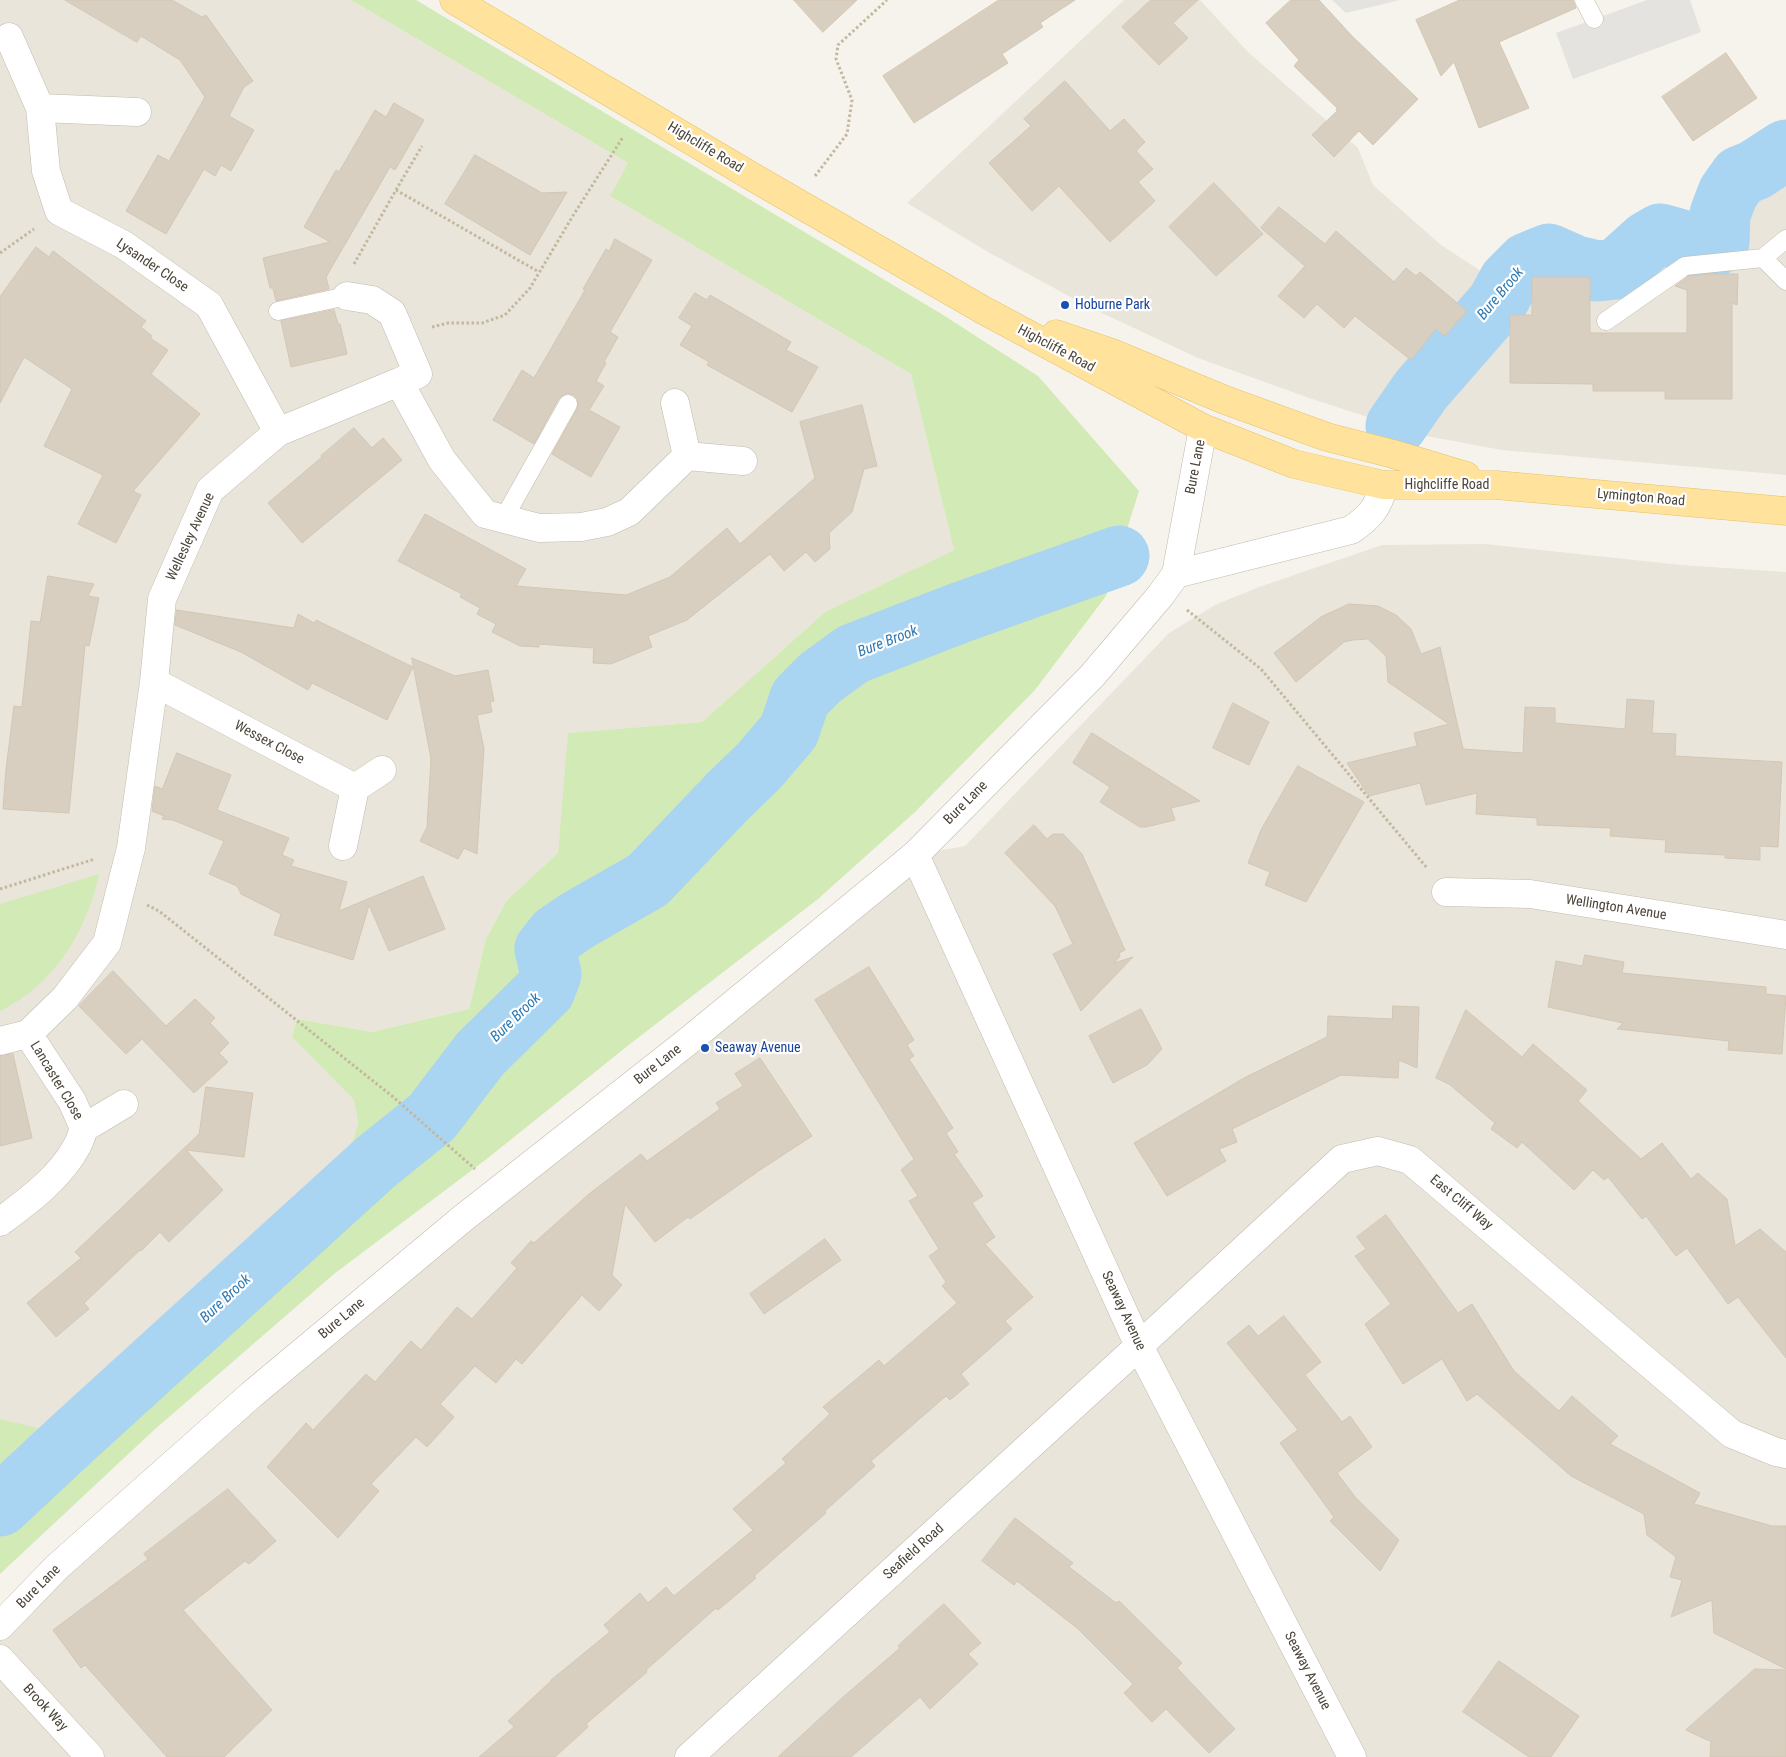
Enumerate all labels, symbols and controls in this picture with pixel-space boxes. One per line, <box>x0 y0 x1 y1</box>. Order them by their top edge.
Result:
street label: Highcliffe Road <box>664 119 746 177</box>
street label: Lysander Close <box>113 236 191 296</box>
water label: Bure Brook <box>1474 264 1528 324</box>
place label: Hoburne Park <box>1075 297 1150 313</box>
marker: Hoburne Park <box>1059 299 1071 311</box>
street label: Highcliffe Road <box>1015 322 1097 376</box>
street label: Bure Lane <box>1183 438 1209 496</box>
street label: Highcliffe Road <box>1404 477 1490 493</box>
street label: Lymington Road <box>1596 486 1686 510</box>
street label: Wellesley Avenue <box>163 490 219 584</box>
water label: Bure Brook <box>855 622 921 662</box>
street label: Wessex Close <box>231 718 307 768</box>
street label: Bure Lane <box>941 778 991 828</box>
street label: Wellington Avenue <box>1564 892 1668 924</box>
water label: Bure Brook <box>487 990 545 1046</box>
street label: Lancaster Close <box>26 1039 86 1123</box>
place label: Seaway Avenue <box>715 1040 801 1056</box>
street label: Bure Lane <box>631 1041 685 1089</box>
marker: Seaway Avenue <box>699 1042 711 1054</box>
street label: East Cliff Way <box>1426 1172 1496 1234</box>
street label: Seaway Avenue <box>1097 1269 1149 1353</box>
water label: Bure Brook <box>197 1271 255 1327</box>
street label: Bure Lane <box>316 1295 368 1343</box>
street label: Seafield Road <box>880 1521 948 1583</box>
street label: Bure Lane <box>14 1562 64 1612</box>
street label: Seaway Avenue <box>1280 1629 1334 1713</box>
street label: Brook Way <box>19 1681 71 1735</box>

